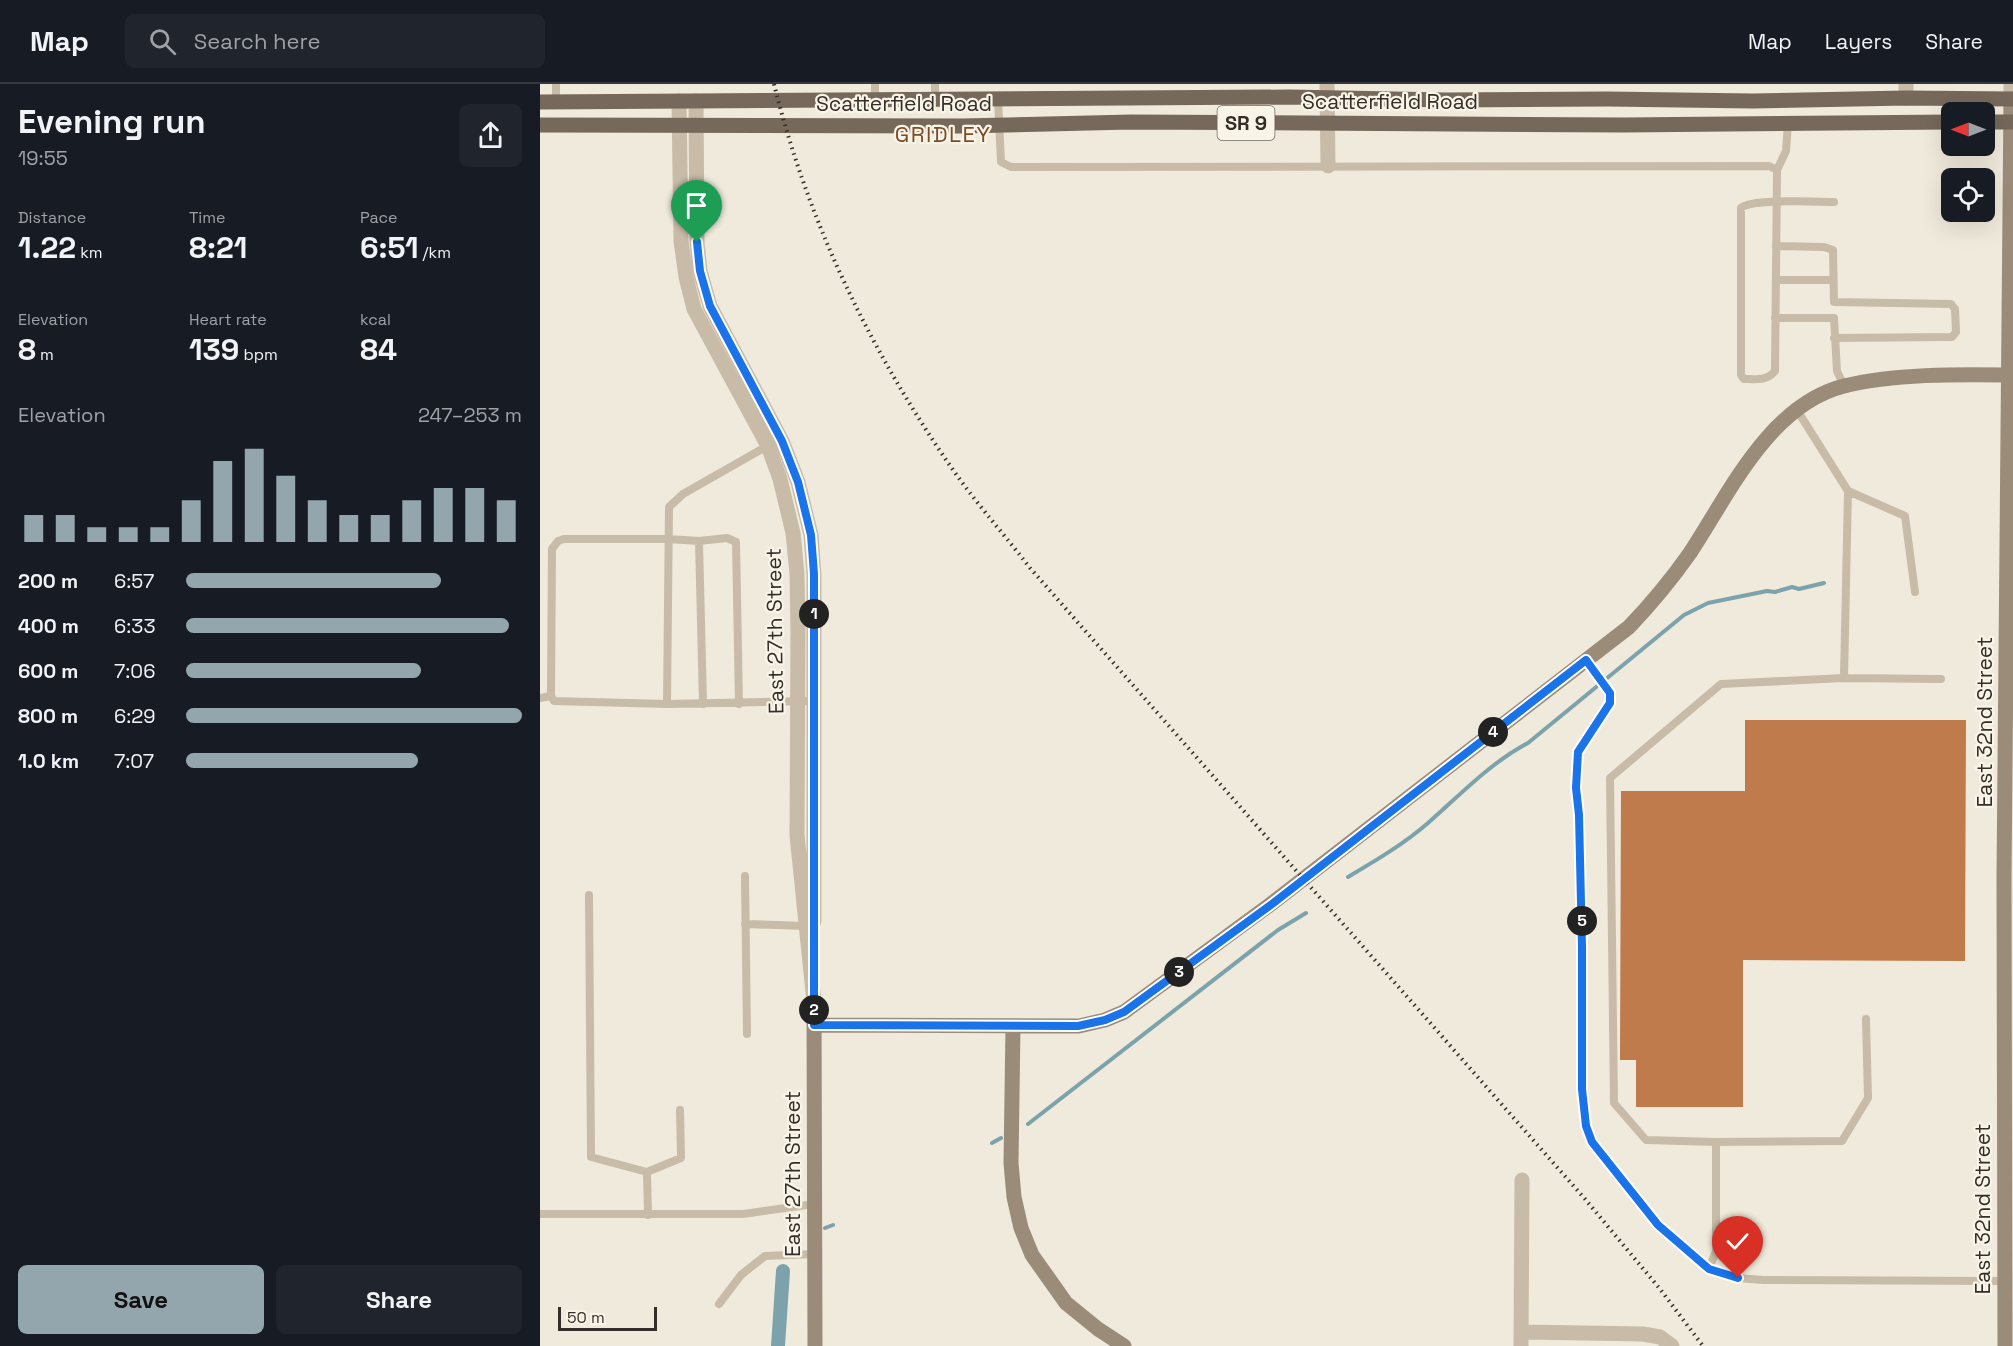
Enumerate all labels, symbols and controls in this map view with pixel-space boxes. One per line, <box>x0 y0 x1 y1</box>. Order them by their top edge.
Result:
search box <box>125 14 545 68</box>
text: Map <box>30 23 89 59</box>
icon: search <box>146 25 179 58</box>
text: Search here <box>194 27 321 55</box>
text: Map <box>1748 28 1792 55</box>
text: Layers <box>1825 28 1892 55</box>
text: Share <box>1925 28 1983 55</box>
street label: Scatterfield Road <box>1302 88 1478 115</box>
street label: Scatterfield Road <box>816 90 992 117</box>
text: Evening run <box>18 101 206 143</box>
north arrow <box>1941 102 1995 156</box>
map controls <box>1941 102 1995 222</box>
button: share <box>459 104 522 167</box>
road number: SR 9 <box>1218 106 1274 140</box>
district label: GRIDLEY <box>895 120 991 148</box>
text: 19:55 <box>18 145 68 171</box>
button: locate <box>1941 168 1995 222</box>
pin <box>671 180 722 242</box>
icon: arrive <box>680 189 713 222</box>
text: Distance <box>18 207 86 228</box>
text: Time <box>189 207 225 228</box>
text: Pace <box>360 207 397 228</box>
text: 1.22 <box>18 228 76 267</box>
text: 8:21 <box>189 228 247 267</box>
text: 6:51 <box>360 228 419 267</box>
text: km <box>76 242 103 263</box>
text: /km <box>419 242 451 263</box>
text: Elevation <box>18 309 88 330</box>
text: Heart rate <box>189 309 267 330</box>
text: kcal <box>360 309 391 330</box>
text: 8 <box>18 330 36 369</box>
text: 139 <box>189 330 239 369</box>
text: 84 <box>360 330 397 369</box>
text: m <box>36 344 54 365</box>
text: bpm <box>239 344 278 365</box>
text: Elevation <box>18 402 106 428</box>
text: 247–253 m <box>418 402 522 428</box>
street label: East 27th Street <box>760 548 789 714</box>
text: 200 m <box>18 568 78 594</box>
text: 6:57 <box>114 568 154 594</box>
pin: 1 <box>799 599 829 629</box>
text: 1 <box>810 603 818 624</box>
text: 400 m <box>18 613 79 639</box>
text: 6:33 <box>114 613 155 639</box>
street label: East 32nd Street <box>1971 636 1998 808</box>
text: 600 m <box>18 658 78 684</box>
text: 7:06 <box>114 658 155 684</box>
text: 800 m <box>18 703 78 729</box>
text: 6:29 <box>114 703 156 729</box>
pin: 4 <box>1478 717 1508 747</box>
text: 4 <box>1488 721 1498 742</box>
text: 1.0 km <box>18 748 79 774</box>
text: 7:07 <box>114 748 154 774</box>
pin: 5 <box>1567 906 1597 936</box>
text: 5 <box>1577 910 1587 931</box>
pin: 3 <box>1164 957 1194 987</box>
text: 3 <box>1174 961 1184 982</box>
pin: 2 <box>799 995 829 1025</box>
text: 2 <box>809 999 819 1020</box>
street label: East 27th Street <box>779 1091 806 1257</box>
street label: East 32nd Street <box>1969 1123 1996 1295</box>
pin <box>1712 1216 1763 1278</box>
icon: check <box>1721 1225 1754 1258</box>
button: Save <box>18 1265 264 1334</box>
button: Share <box>276 1265 522 1334</box>
scale bar <box>558 1304 657 1332</box>
text: 50 m <box>567 1307 605 1328</box>

